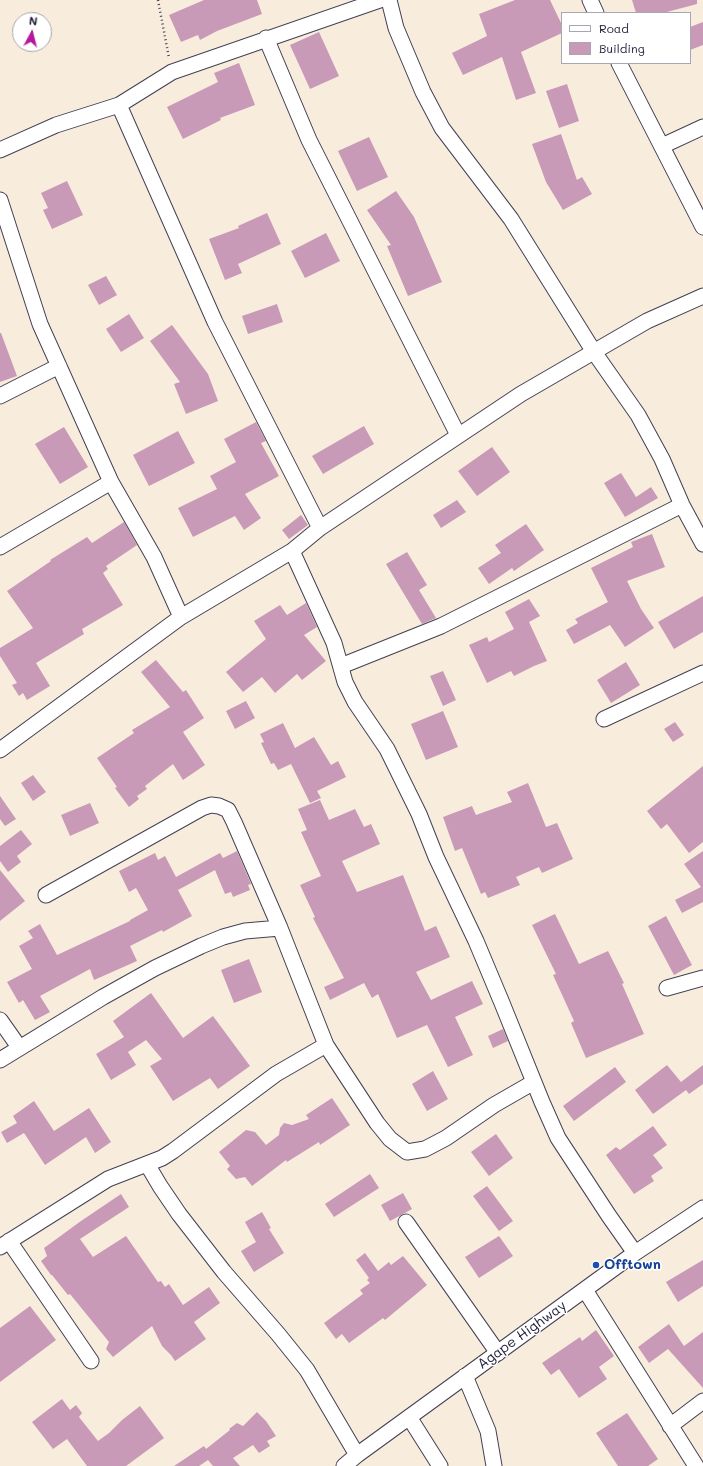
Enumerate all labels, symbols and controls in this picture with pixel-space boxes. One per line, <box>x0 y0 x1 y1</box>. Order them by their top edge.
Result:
north arrow <box>12 12 52 52</box>
legend <box>561 12 691 64</box>
text: N <box>28 13 38 29</box>
text: Road <box>599 20 629 36</box>
text: Building <box>599 40 645 56</box>
place label: Offtown <box>604 1257 661 1273</box>
marker: Offtown <box>591 1260 601 1270</box>
street label: Agape Highway <box>474 1297 570 1373</box>

